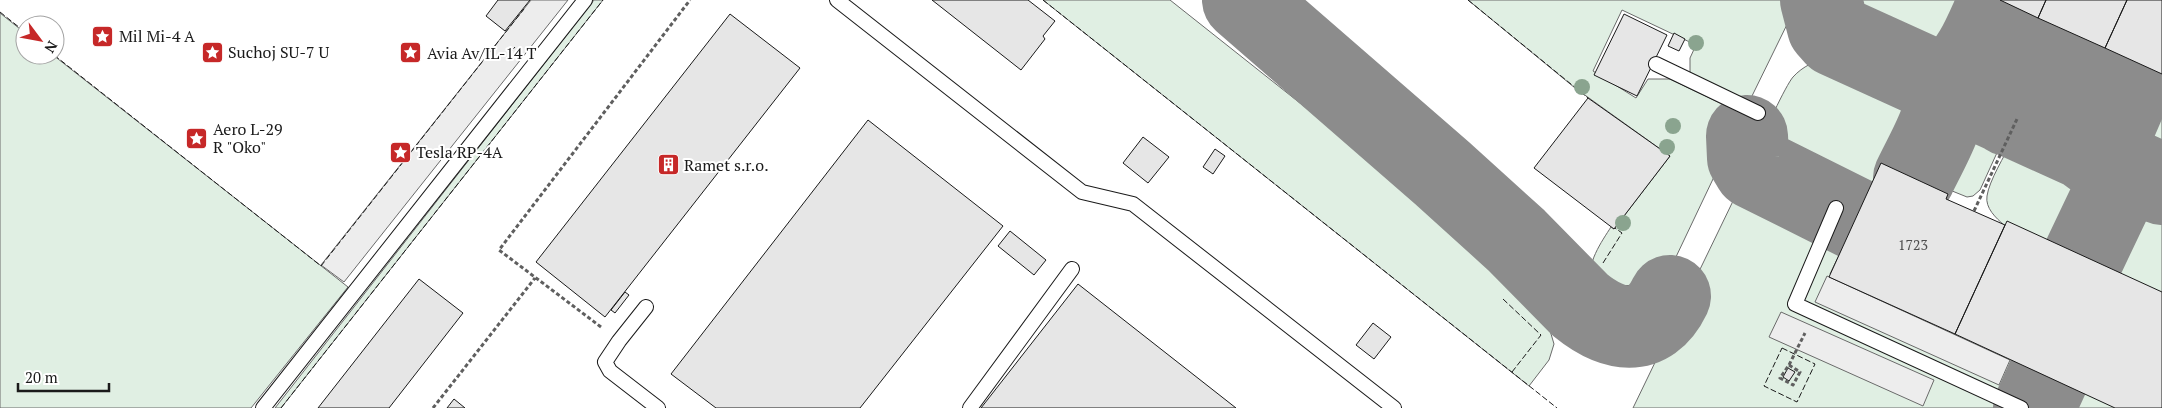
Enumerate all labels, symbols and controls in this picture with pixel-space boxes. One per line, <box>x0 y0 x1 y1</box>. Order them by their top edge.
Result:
north arrow <box>15 15 65 65</box>
place icon: Mil Mi-4 A <box>91 24 115 48</box>
place label: Mil Mi-4 A <box>119 25 195 47</box>
text: N <box>40 38 62 57</box>
place icon: Suchoj SU-7 U <box>200 40 224 64</box>
place label: Suchoj SU-7 U <box>228 41 329 63</box>
place icon: Avia Av/IL-14 T <box>399 41 423 65</box>
place label: Avia Av/IL-14 T <box>427 42 537 64</box>
place label: Aero L-29 R "Oko" <box>213 118 283 158</box>
place icon: Aero L-29 R "Oko" <box>185 126 209 150</box>
place icon: Tesla RP-4A <box>388 140 412 164</box>
place label: Tesla RP-4A <box>416 141 503 163</box>
building icon: Ramet s.r.o. <box>656 153 680 177</box>
place label: Ramet s.r.o. <box>684 154 769 176</box>
house number: 1723 <box>1898 235 1928 254</box>
scale bar <box>18 360 109 392</box>
text: 20 m <box>25 367 58 387</box>

